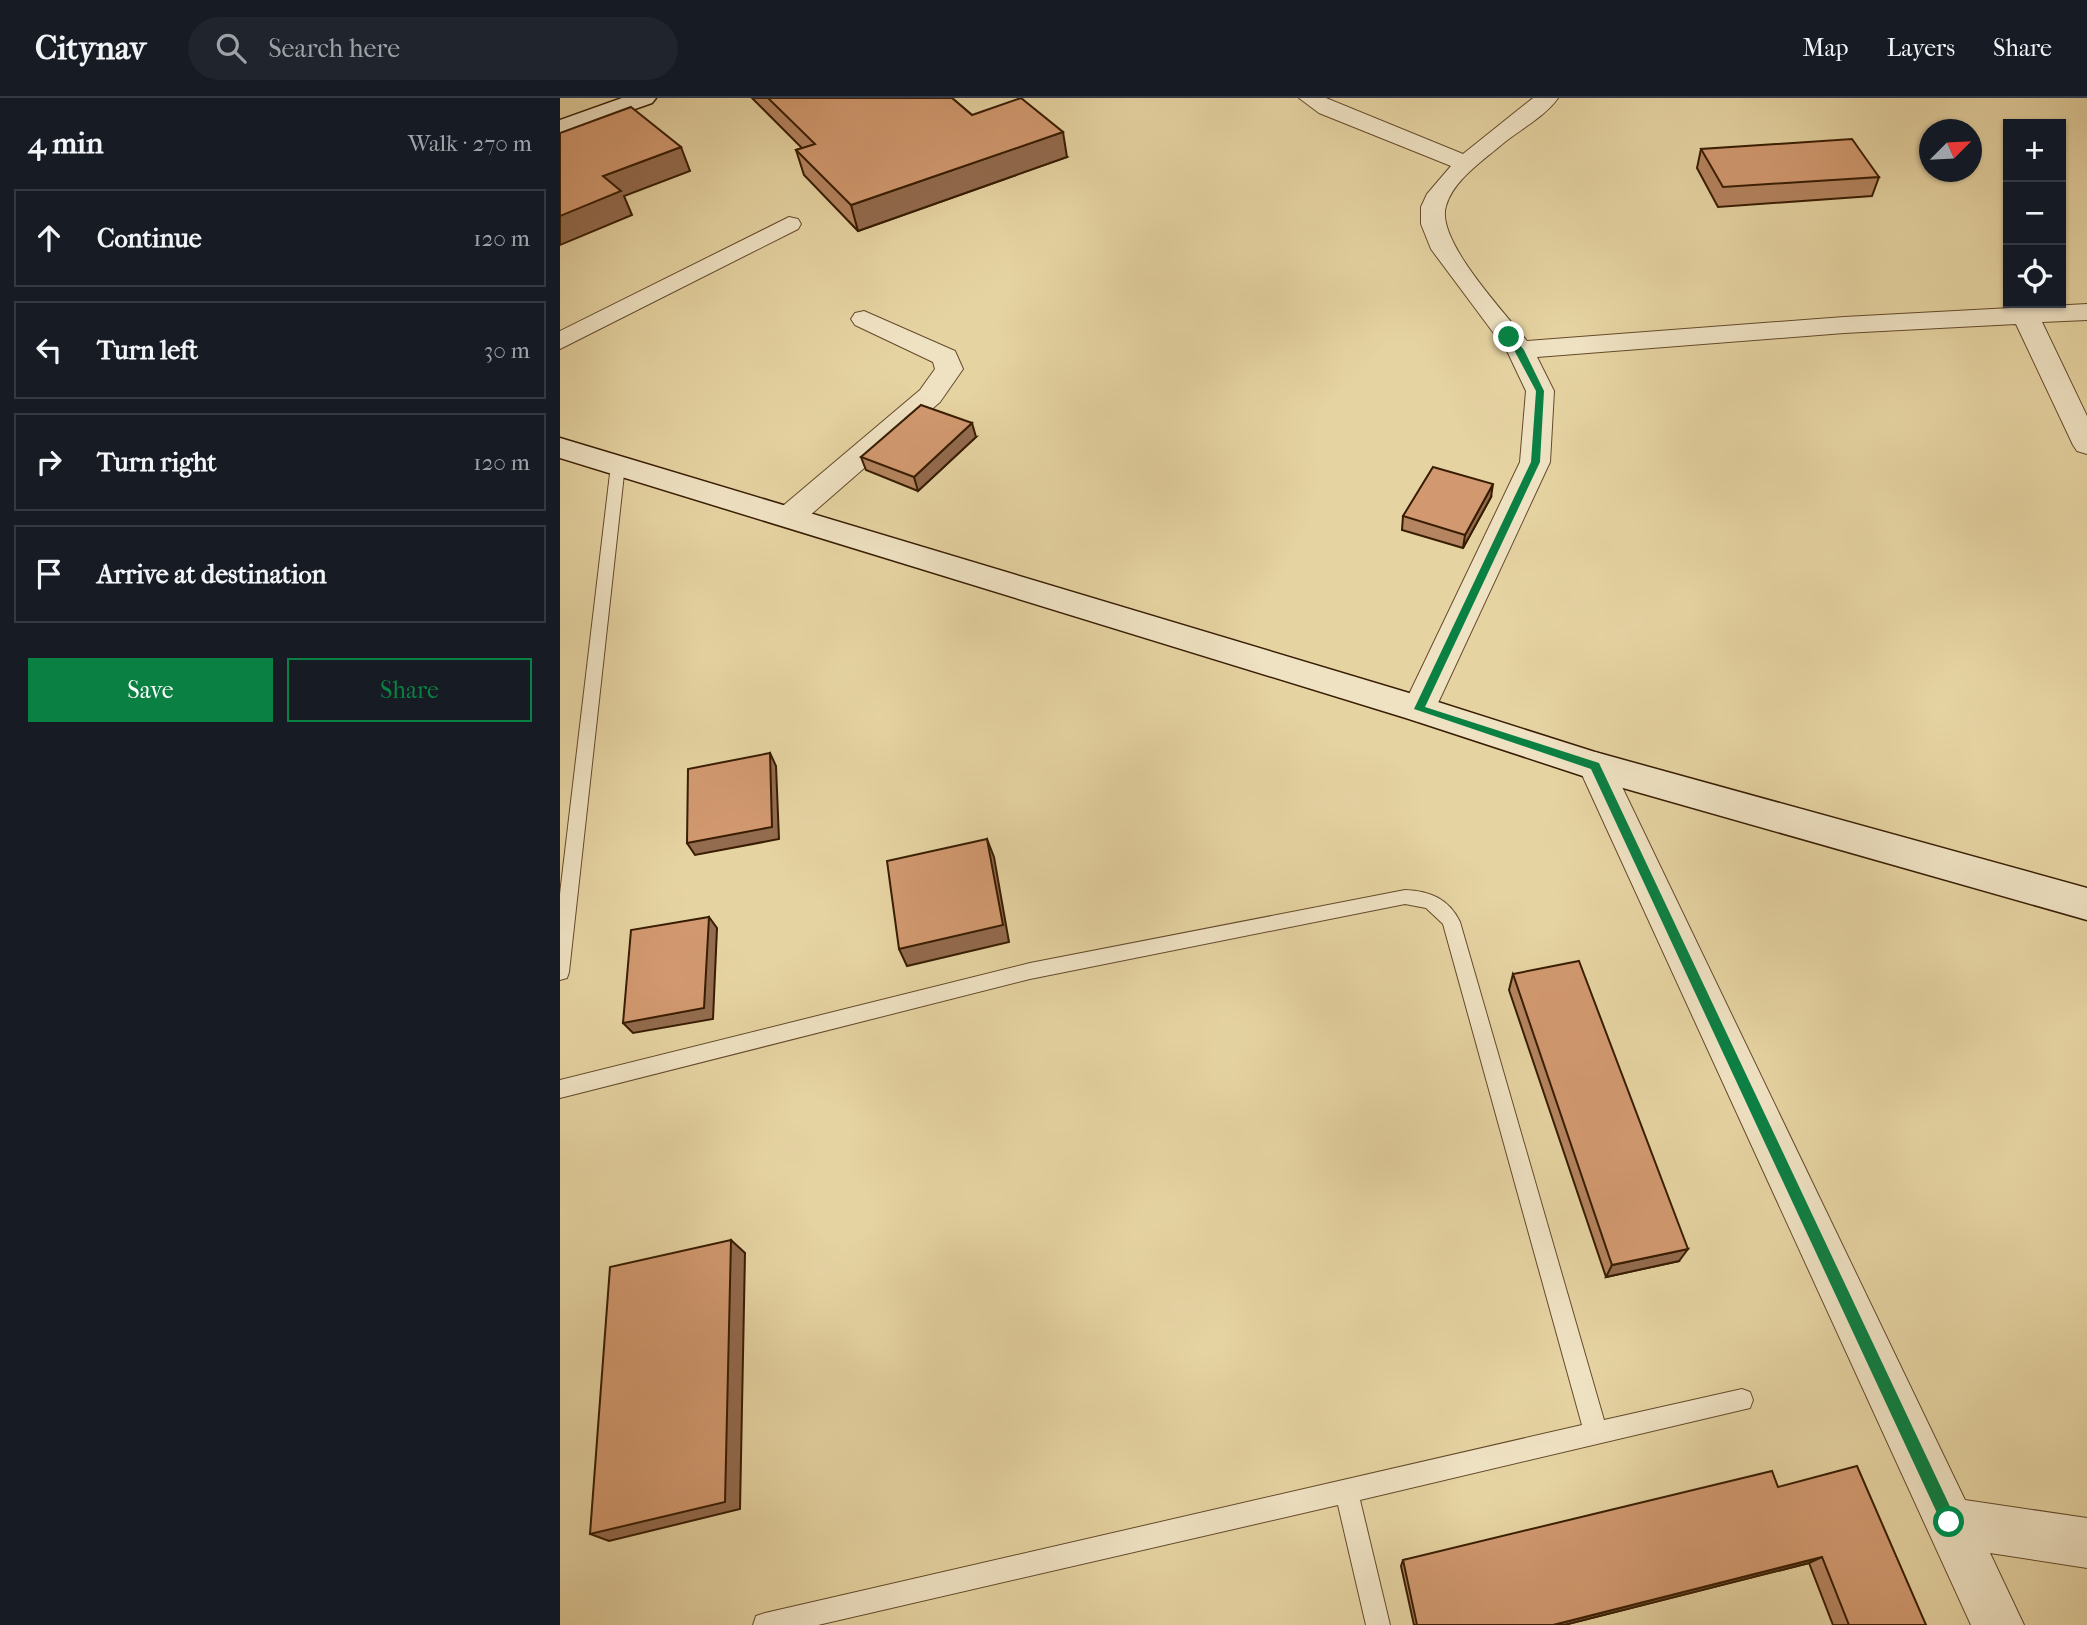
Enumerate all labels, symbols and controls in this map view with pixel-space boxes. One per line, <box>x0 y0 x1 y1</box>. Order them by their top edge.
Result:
search box <box>188 17 678 80</box>
text: Citynav <box>35 29 146 68</box>
icon: search <box>212 29 250 67</box>
text: Search here <box>268 33 400 64</box>
text: Map <box>1803 34 1849 62</box>
text: Layers <box>1887 34 1955 62</box>
text: Share <box>1993 34 2052 62</box>
north arrow <box>1919 119 1982 182</box>
map controls <box>2003 119 2066 308</box>
button: + <box>2003 119 2066 182</box>
text: 4 min <box>28 126 103 161</box>
text: Walk · 270 m <box>408 130 532 157</box>
button: − <box>2003 182 2066 245</box>
icon: ahead <box>30 219 68 257</box>
text: Continue <box>97 223 202 254</box>
text: 120 m <box>473 225 530 252</box>
button: locate <box>2003 245 2066 308</box>
route end <box>1493 321 1524 352</box>
icon: left <box>30 331 68 369</box>
text: Turn left <box>97 335 198 366</box>
text: 30 m <box>484 337 530 364</box>
icon: right <box>30 443 68 481</box>
text: Turn right <box>97 447 217 478</box>
text: 120 m <box>473 449 530 476</box>
icon: arrive <box>30 555 68 593</box>
text: Arrive at destination <box>97 559 327 590</box>
button: Save <box>28 658 273 722</box>
button: Share <box>287 658 532 722</box>
route start <box>1933 1506 1964 1537</box>

